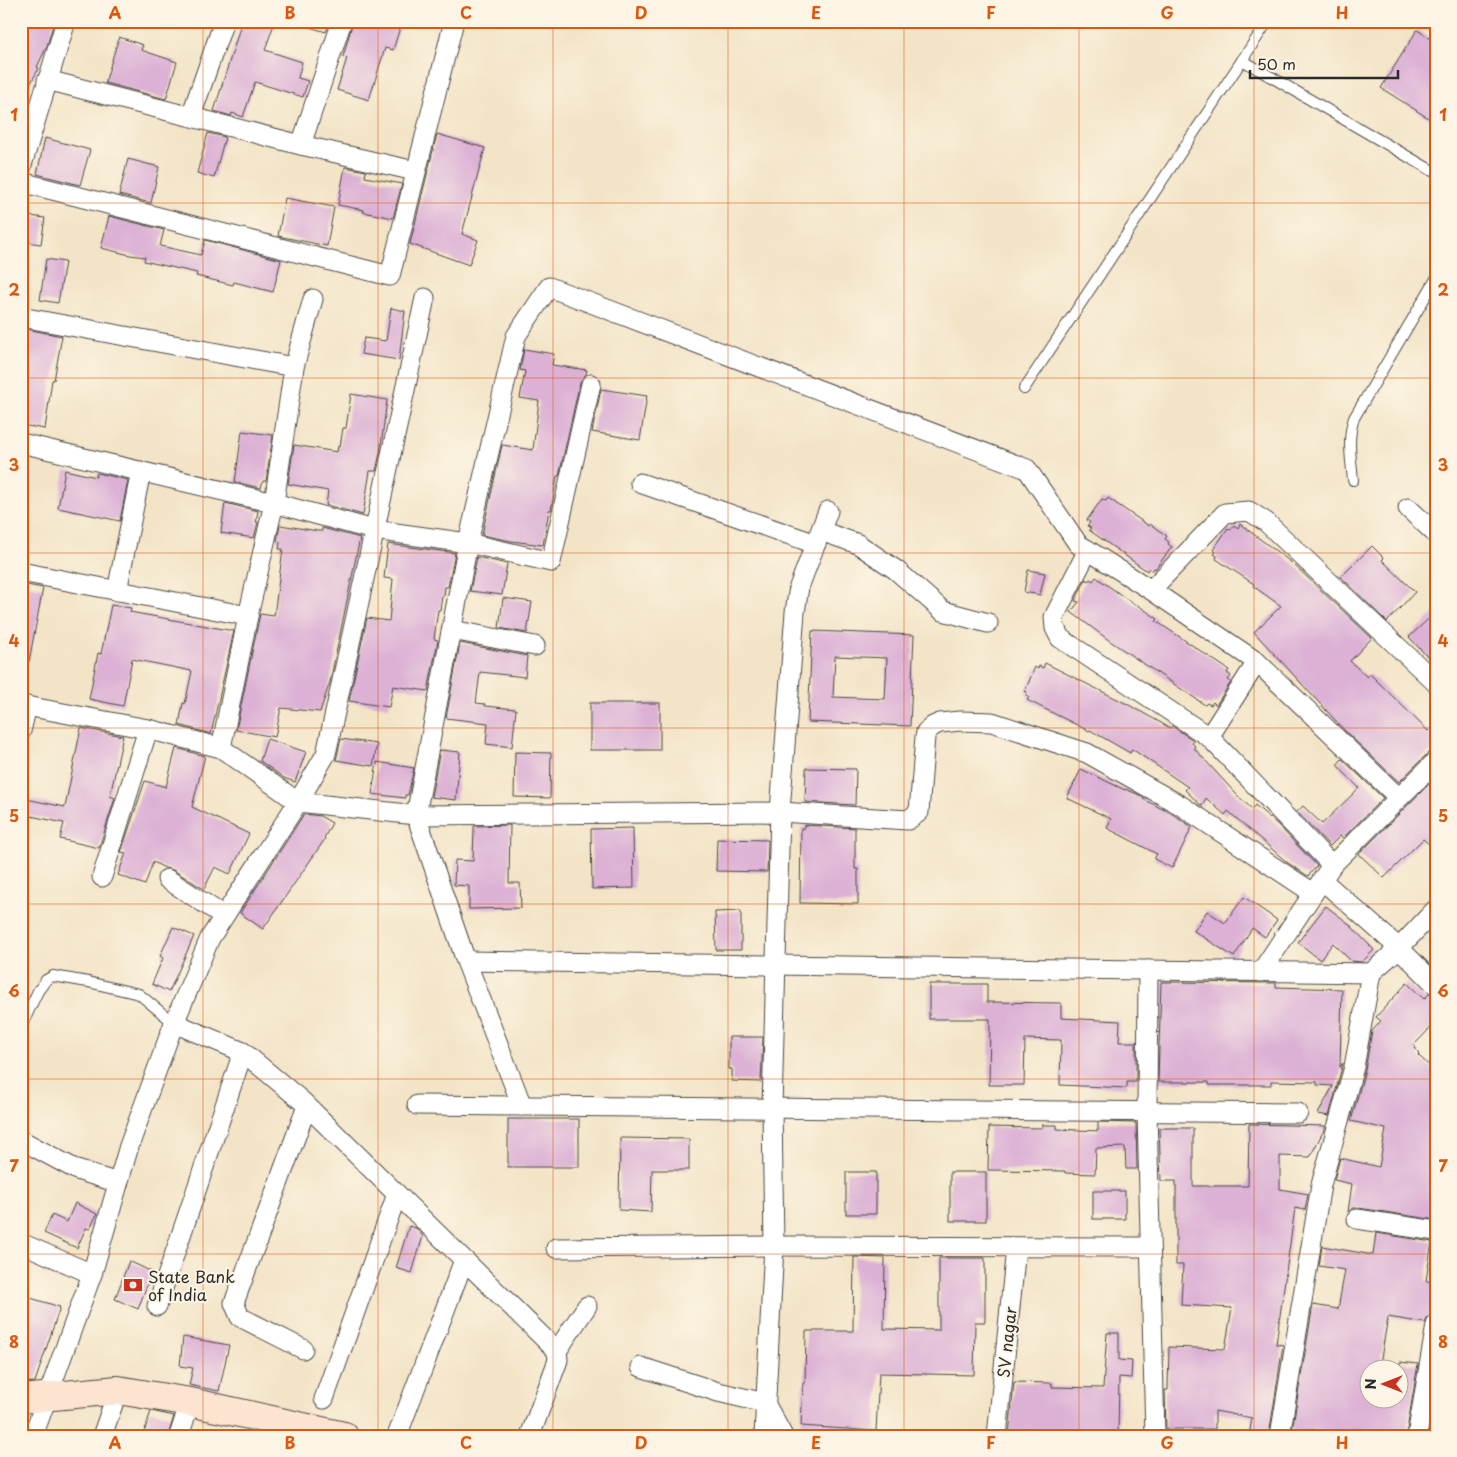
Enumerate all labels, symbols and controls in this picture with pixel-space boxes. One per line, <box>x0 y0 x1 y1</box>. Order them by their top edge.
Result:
text: A <box>109 0 122 24</box>
text: B <box>285 0 296 24</box>
text: C <box>460 0 472 24</box>
text: D <box>635 0 647 24</box>
text: E <box>811 0 821 24</box>
text: F <box>986 0 996 24</box>
text: G <box>1160 0 1174 24</box>
text: H <box>1336 0 1348 24</box>
scale bar <box>1250 48 1397 80</box>
text: 50 m <box>1257 52 1296 75</box>
text: 1 <box>10 102 18 126</box>
text: 1 <box>1439 102 1447 126</box>
text: 2 <box>8 277 20 301</box>
text: 2 <box>1437 277 1449 301</box>
text: 3 <box>9 452 19 476</box>
text: 3 <box>1438 452 1448 476</box>
text: 4 <box>9 628 20 652</box>
text: 4 <box>1438 628 1449 652</box>
text: 5 <box>9 803 19 827</box>
text: 5 <box>1438 803 1448 827</box>
text: 6 <box>8 978 20 1002</box>
text: 6 <box>1437 978 1449 1002</box>
text: 7 <box>9 1153 19 1177</box>
text: 7 <box>1438 1153 1448 1177</box>
place label: State Bank of India <box>148 1264 235 1306</box>
bank icon: State Bank of India <box>122 1274 144 1296</box>
street label: SV nagar <box>990 1305 1022 1379</box>
text: 8 <box>9 1329 19 1353</box>
text: 8 <box>1438 1329 1448 1353</box>
north arrow <box>1360 1360 1410 1410</box>
text: N <box>1360 1378 1381 1390</box>
text: A <box>109 1430 122 1454</box>
text: B <box>285 1430 296 1454</box>
text: C <box>460 1430 472 1454</box>
text: D <box>635 1430 647 1454</box>
text: E <box>811 1430 821 1454</box>
text: F <box>986 1430 996 1454</box>
text: G <box>1160 1430 1174 1454</box>
text: H <box>1336 1430 1348 1454</box>

